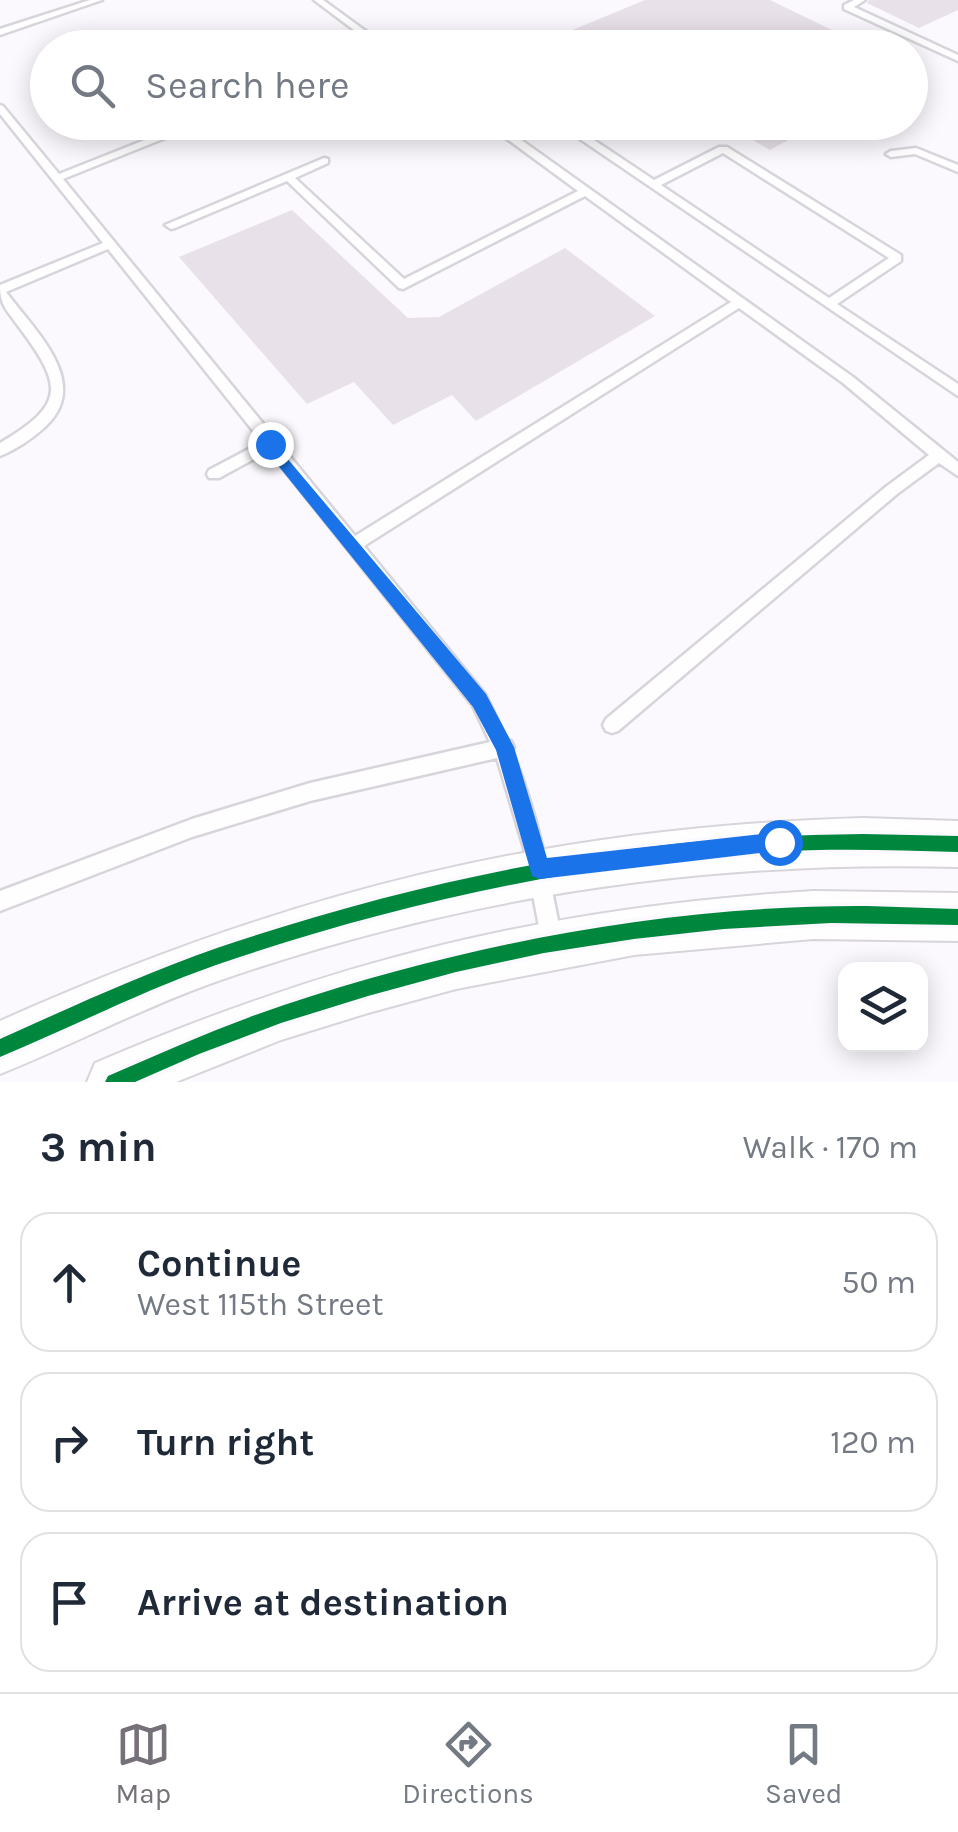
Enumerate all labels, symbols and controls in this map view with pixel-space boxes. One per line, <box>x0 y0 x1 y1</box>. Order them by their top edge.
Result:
search box <box>30 30 928 140</box>
icon: search <box>65 58 120 113</box>
text: Search here <box>145 63 349 108</box>
route end <box>248 422 294 468</box>
route start <box>757 820 803 866</box>
map controls <box>838 962 928 1052</box>
button: layers <box>838 962 928 1052</box>
text: 3 min <box>40 1122 157 1172</box>
text: Walk · 170 m <box>743 1129 918 1166</box>
text: Continue <box>137 1241 301 1286</box>
icon: ahead <box>42 1255 97 1310</box>
text: 50 m <box>841 1264 916 1301</box>
text: West 115th Street <box>137 1286 383 1323</box>
icon: right <box>42 1415 97 1470</box>
text: Turn right <box>137 1420 314 1465</box>
text: 120 m <box>830 1424 916 1461</box>
icon: arrive <box>42 1575 97 1630</box>
text: Arrive at destination <box>137 1580 509 1625</box>
tab: Map <box>116 1717 171 1810</box>
tab: Directions <box>402 1717 534 1810</box>
tab: Saved <box>765 1717 842 1810</box>

